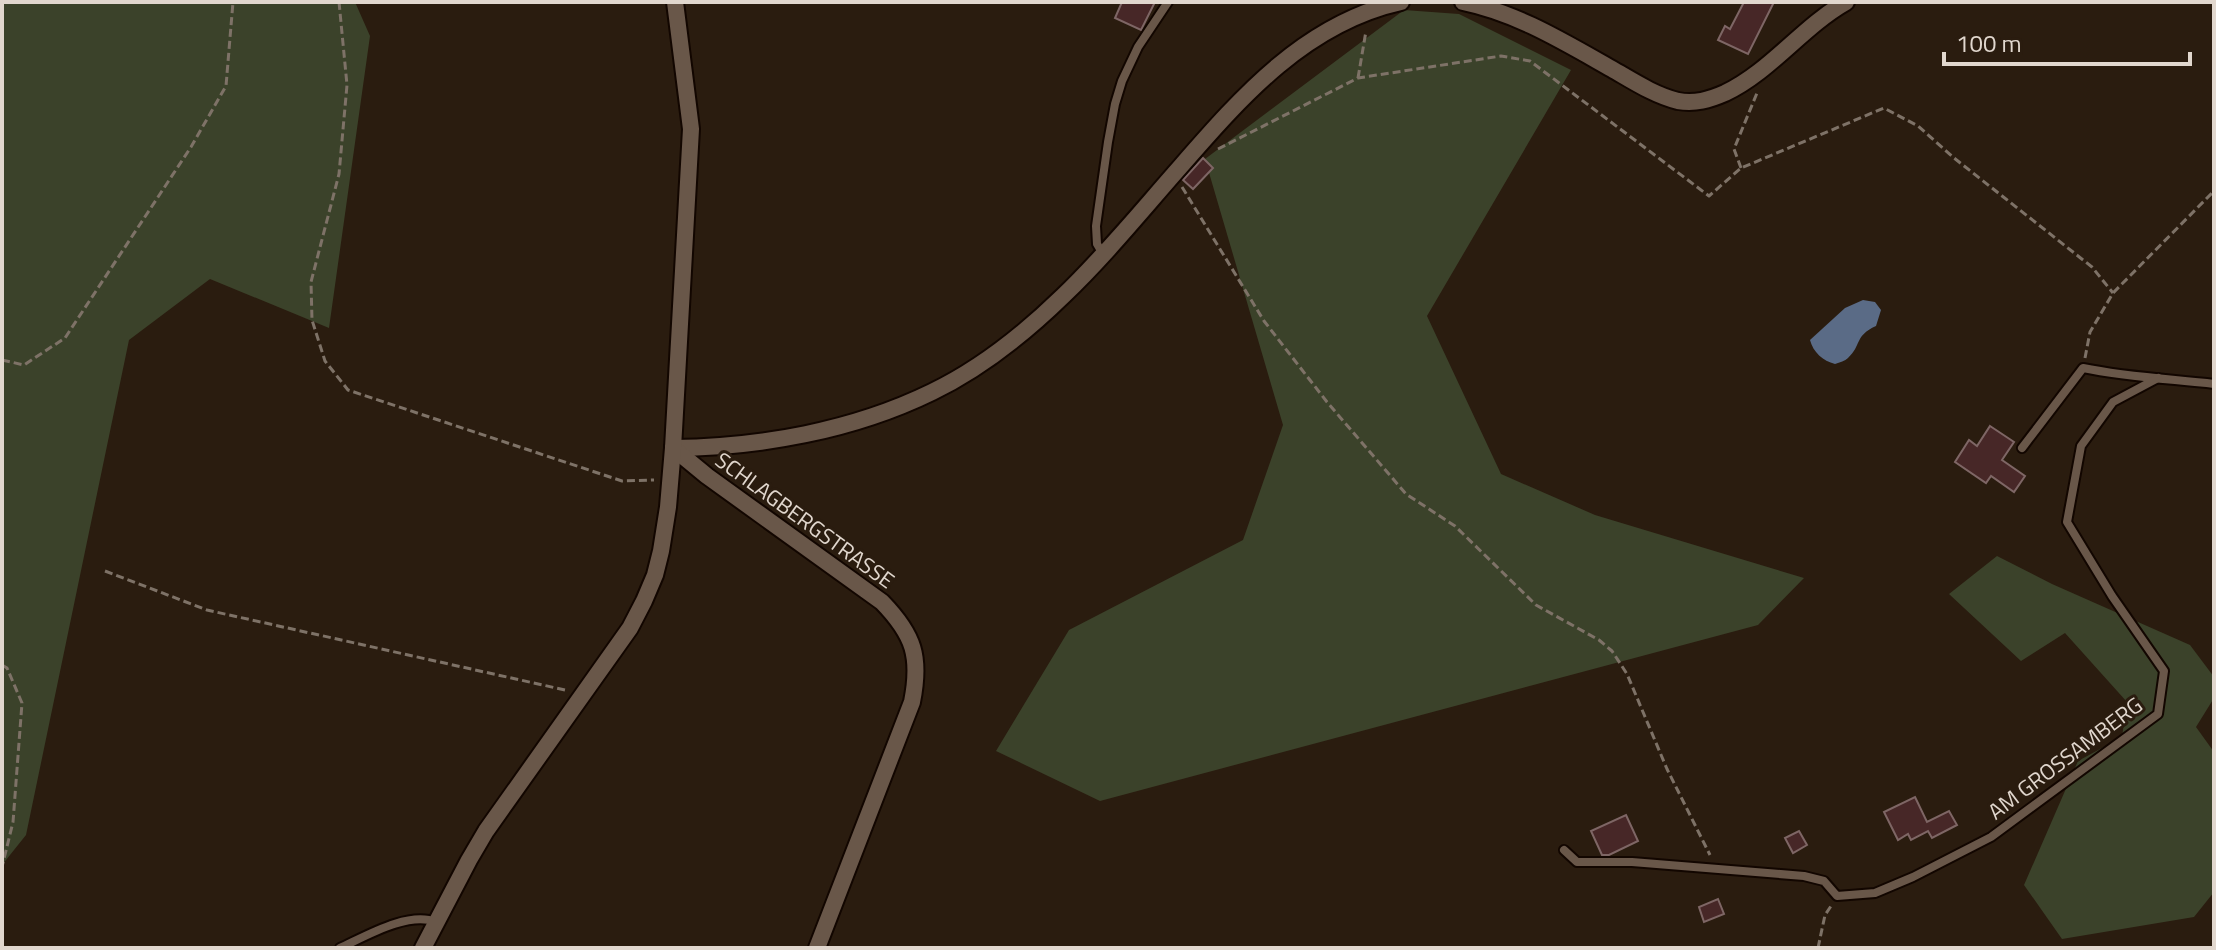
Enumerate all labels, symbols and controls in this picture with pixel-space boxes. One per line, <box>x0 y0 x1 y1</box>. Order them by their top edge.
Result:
scale bar <box>1944 16 2190 66</box>
text: 100 m <box>1956 25 2022 61</box>
street label: SCHLAGBERGSTRASSE <box>708 443 902 597</box>
street label: AM GROSSAMBERG <box>1980 688 2150 828</box>

